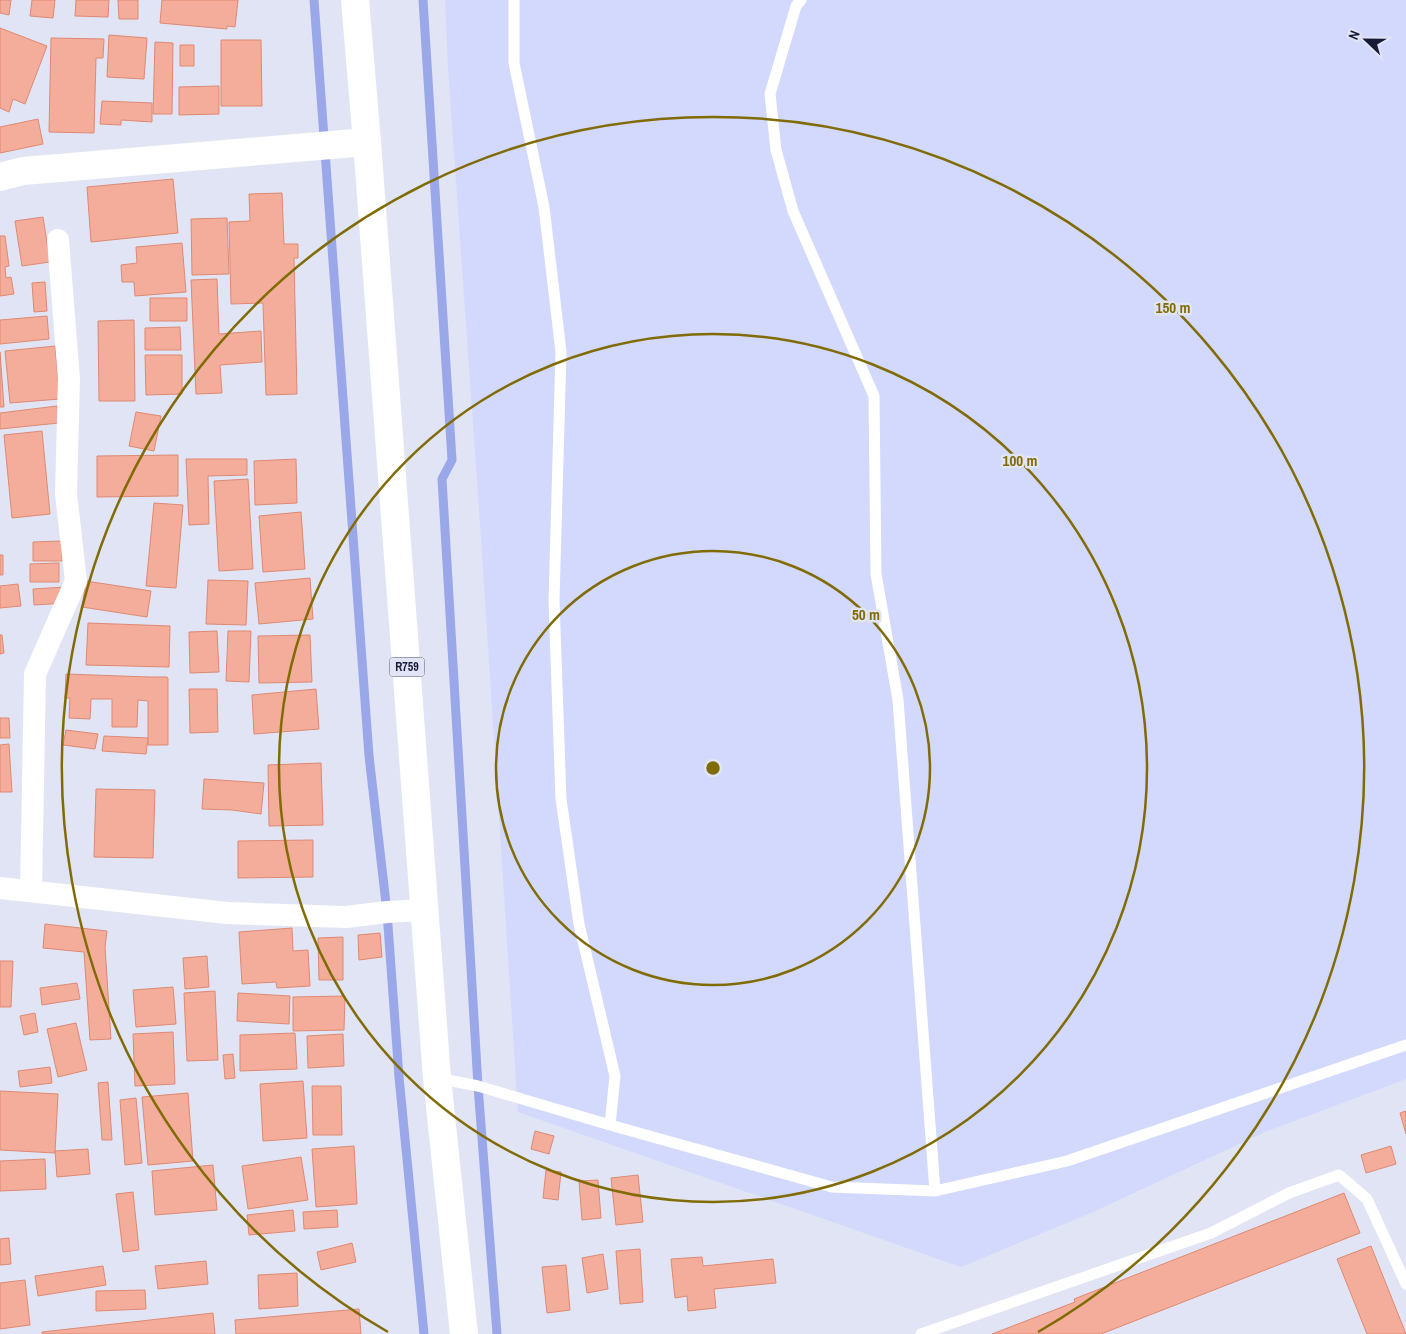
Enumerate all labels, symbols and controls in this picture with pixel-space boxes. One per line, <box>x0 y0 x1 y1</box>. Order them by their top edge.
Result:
north arrow <box>1341 15 1391 65</box>
text: N <box>1344 28 1364 42</box>
text: 150 m <box>1156 297 1190 318</box>
text: 100 m <box>1003 450 1037 471</box>
text: 50 m <box>852 604 880 625</box>
road number: R759 <box>390 658 424 676</box>
centre of rings <box>704 759 722 777</box>

